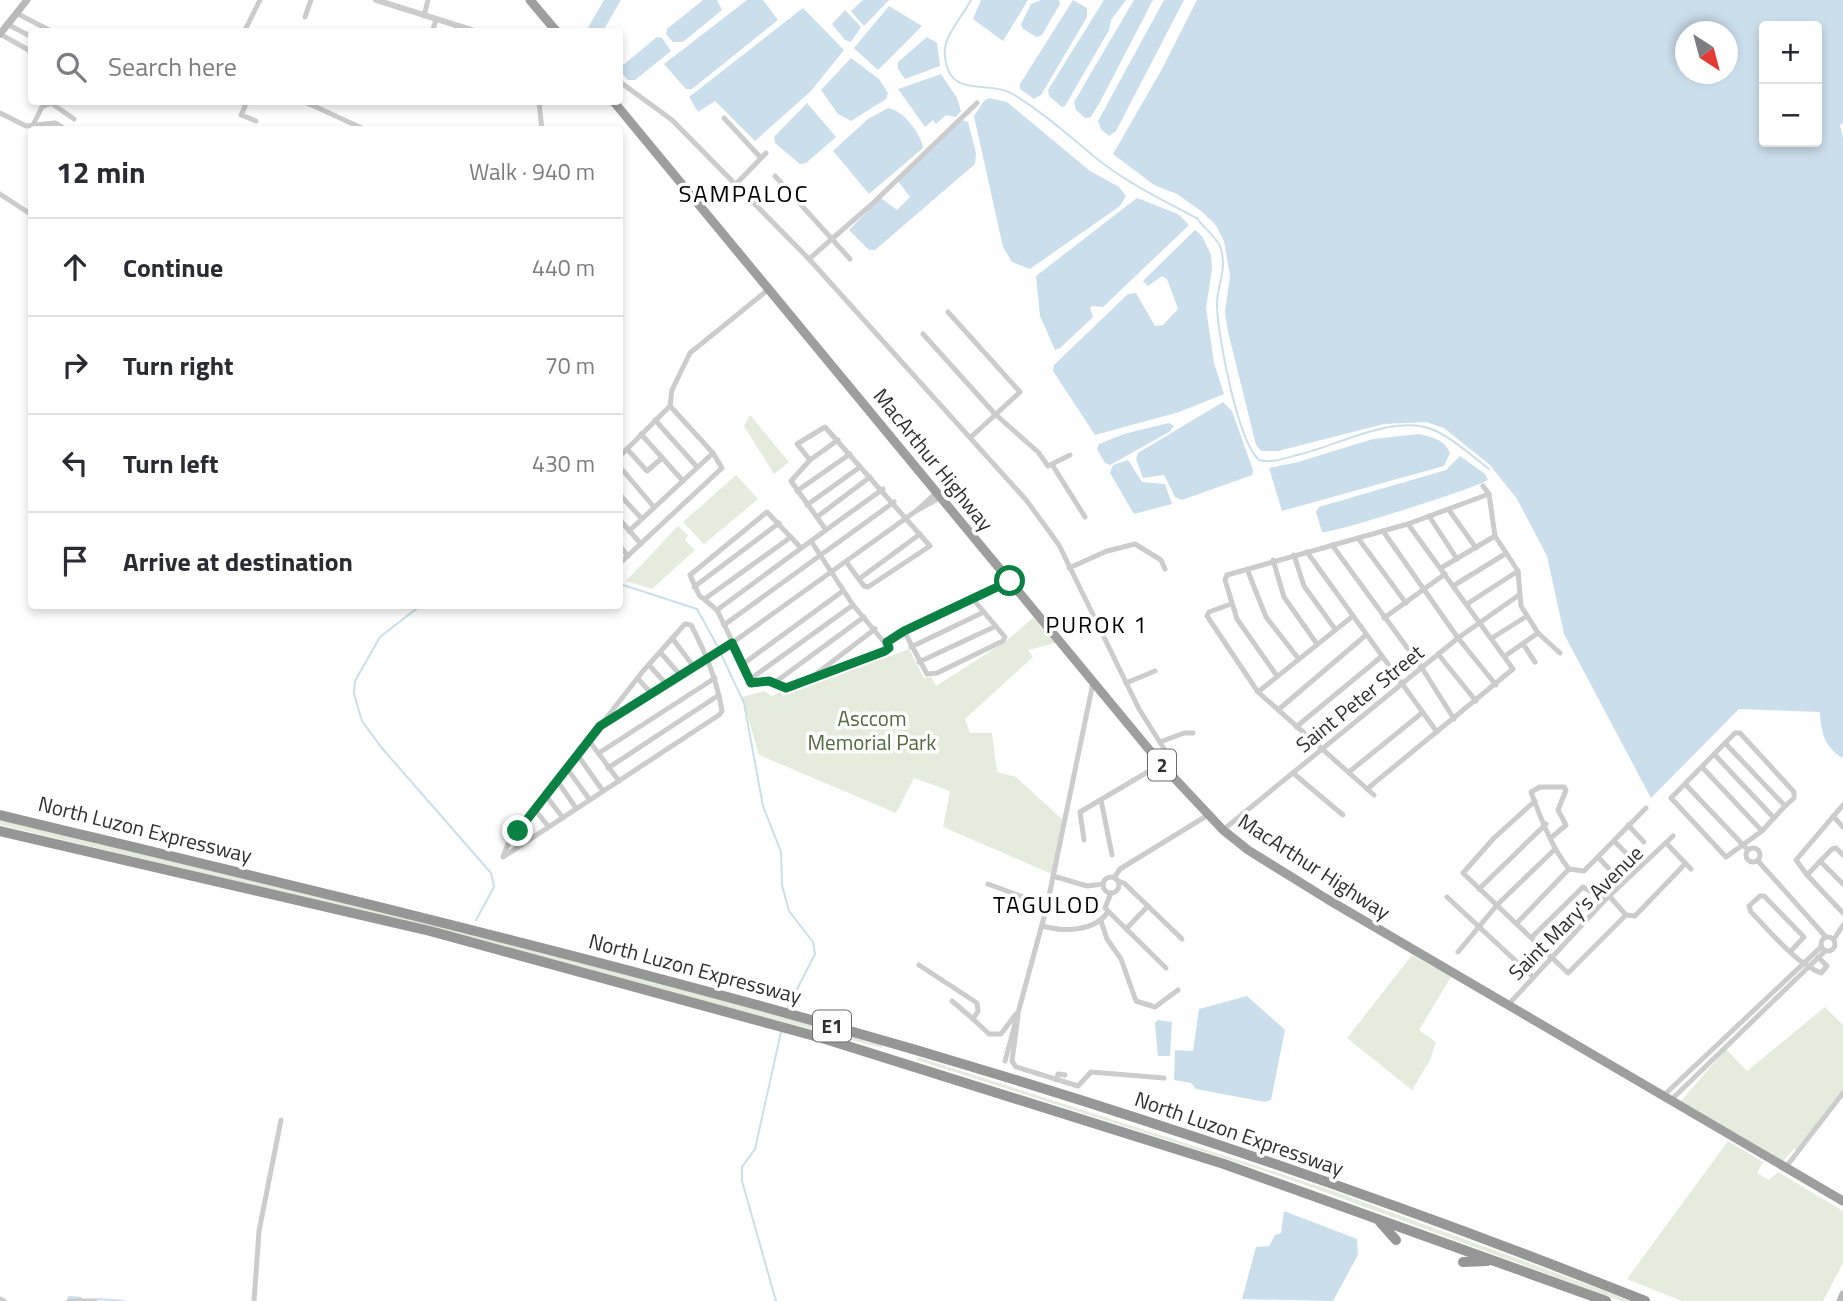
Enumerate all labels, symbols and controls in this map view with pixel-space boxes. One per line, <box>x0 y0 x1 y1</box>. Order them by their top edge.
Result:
north arrow <box>1675 21 1738 84</box>
map controls <box>1759 21 1822 147</box>
button: + <box>1759 21 1822 84</box>
search box <box>28 28 623 105</box>
text: Search here <box>108 47 237 86</box>
icon: search <box>52 48 90 86</box>
button: − <box>1759 84 1822 147</box>
text: 12 min <box>56 149 146 195</box>
text: Walk · 940 m <box>469 154 595 189</box>
district label: SAMPALOC <box>679 175 809 211</box>
icon: ahead <box>56 248 94 286</box>
text: Continue <box>123 248 223 287</box>
text: 440 m <box>532 250 595 285</box>
icon: right <box>56 346 94 384</box>
text: Turn right <box>123 346 234 385</box>
text: 70 m <box>545 348 595 383</box>
street label: MacArthur Highway <box>866 381 1002 538</box>
icon: left <box>56 444 94 482</box>
text: Turn left <box>123 444 218 483</box>
text: 430 m <box>532 446 595 481</box>
icon: arrive <box>56 542 94 580</box>
text: Arrive at destination <box>123 542 353 581</box>
route start <box>994 565 1025 596</box>
district label: PUROK 1 <box>1046 607 1148 642</box>
street label: Saint Peter Street <box>1288 636 1431 760</box>
park label: Asccom Memorial Park <box>808 702 936 758</box>
road number: 2 <box>1148 750 1176 780</box>
street label: North Luzon Expressway <box>35 787 255 871</box>
street label: MacArthur Highway <box>1232 805 1397 928</box>
route end <box>502 815 533 846</box>
street label: Saint Mary's Avenue <box>1500 837 1650 987</box>
district label: TAGULOD <box>993 887 1101 922</box>
street label: North Luzon Expressway <box>585 924 805 1012</box>
road number: E1 <box>813 1010 851 1042</box>
street label: North Luzon Expressway <box>1131 1082 1348 1184</box>

